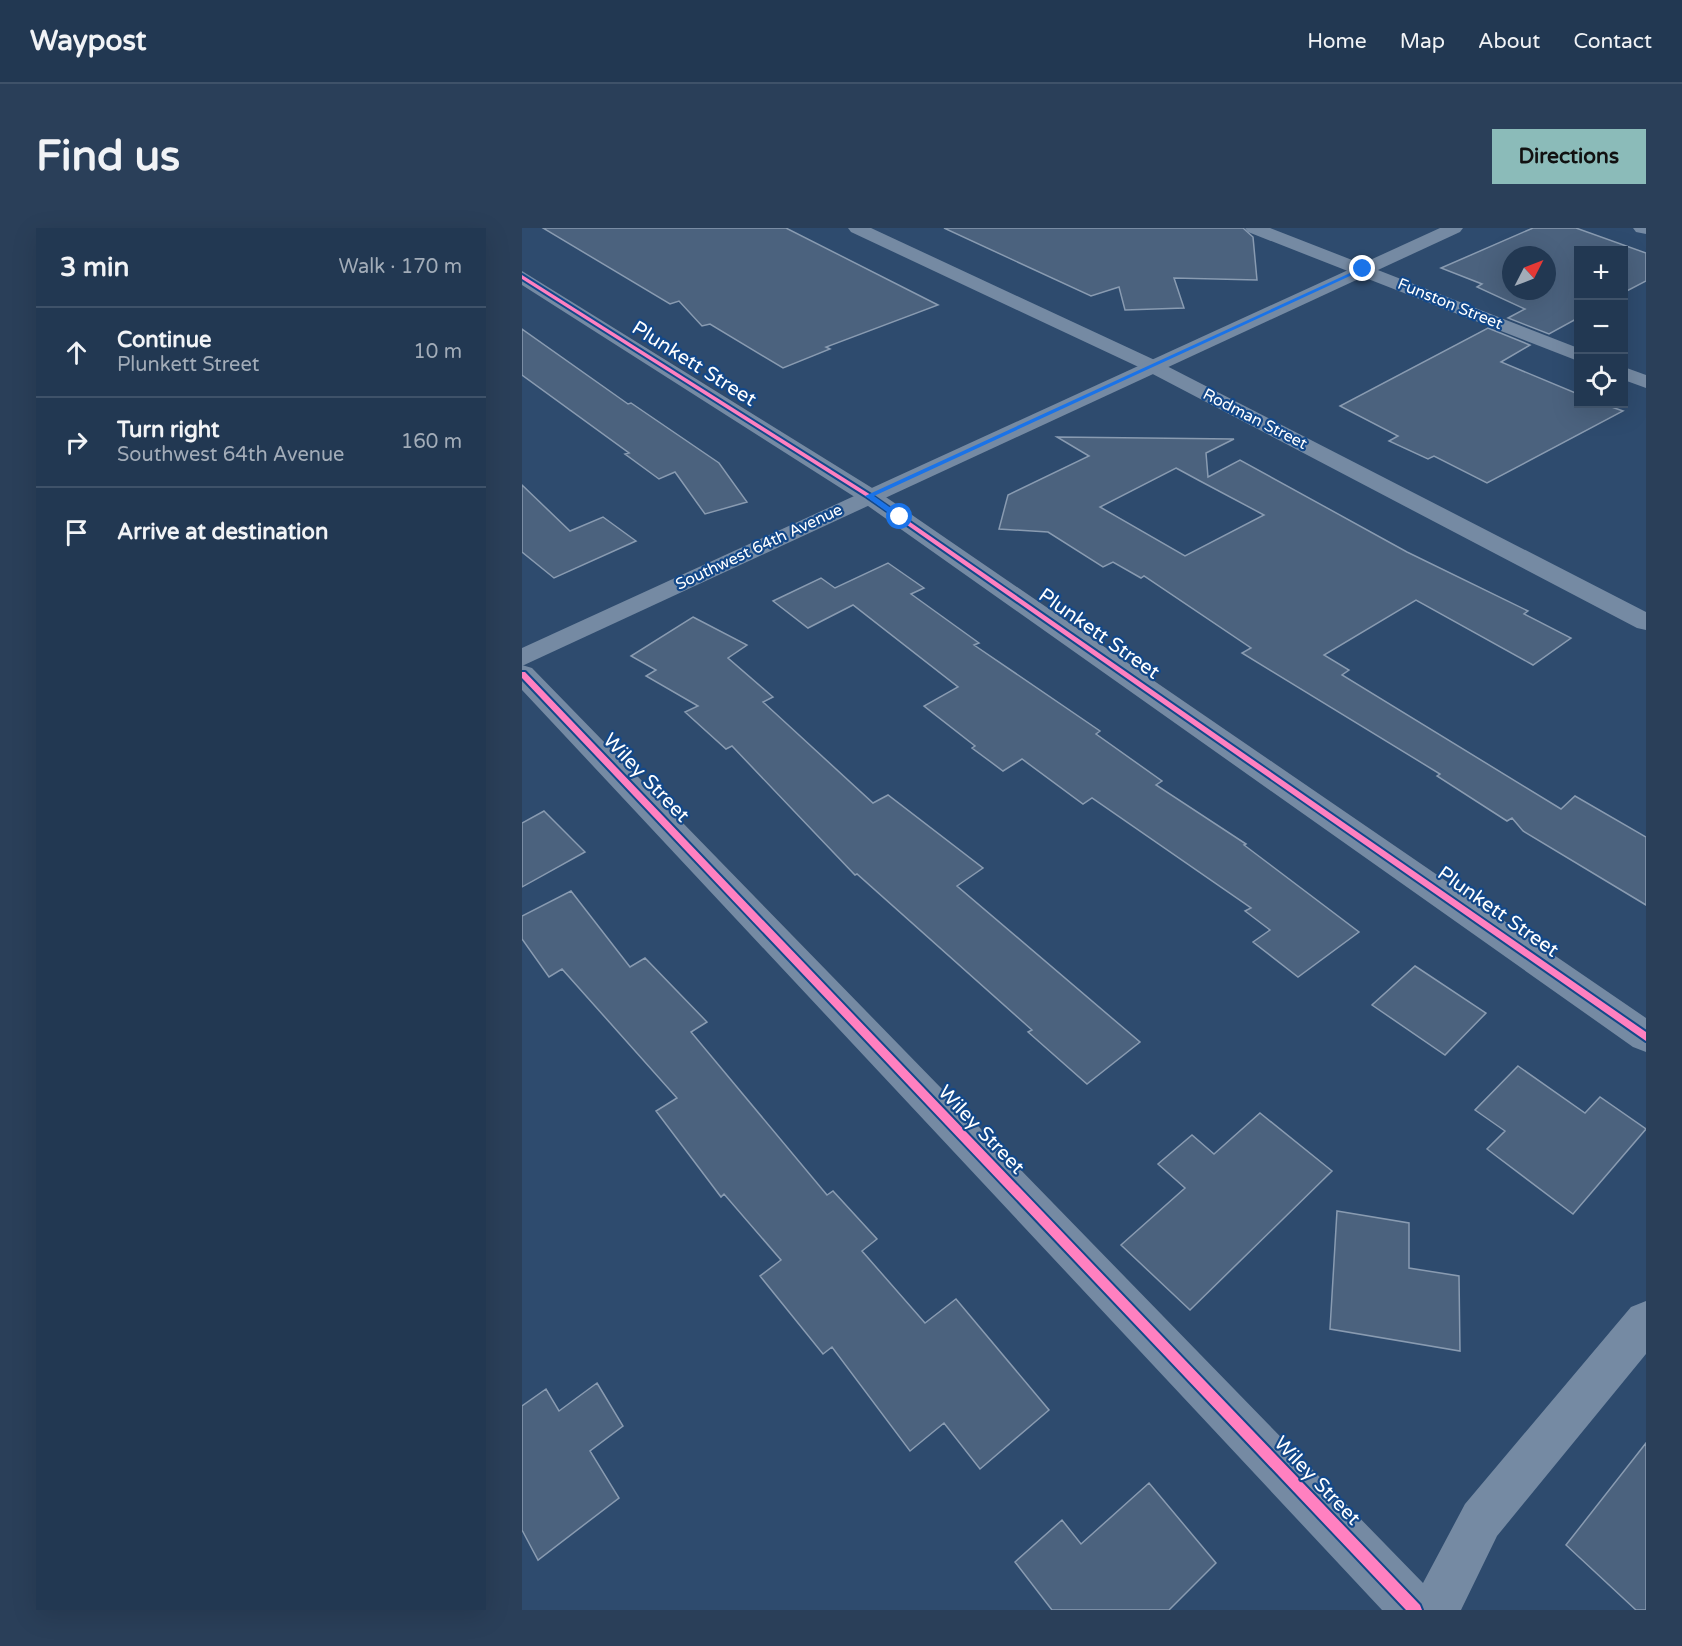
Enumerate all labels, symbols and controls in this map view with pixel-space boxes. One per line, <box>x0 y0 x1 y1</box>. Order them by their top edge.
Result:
text: Waypost <box>30 24 146 58</box>
text: Home <box>1307 29 1367 54</box>
text: Map <box>1400 29 1445 54</box>
text: About <box>1478 29 1540 54</box>
text: Contact <box>1573 29 1652 54</box>
button: Directions <box>1492 129 1646 184</box>
text: Find us <box>36 131 180 182</box>
north arrow <box>1502 246 1556 300</box>
map controls <box>1574 246 1628 408</box>
button: + <box>1574 246 1628 300</box>
text: 3 min <box>60 252 129 283</box>
text: Walk · 170 m <box>339 255 462 279</box>
route end <box>1349 255 1375 281</box>
street label: Funston Street <box>1394 274 1506 334</box>
button: − <box>1574 300 1628 354</box>
street label: Plunkett Street <box>627 316 761 412</box>
text: Continue <box>117 327 212 353</box>
icon: ahead <box>60 336 93 369</box>
text: 10 m <box>413 340 462 364</box>
text: Plunkett Street <box>117 353 259 377</box>
button: locate <box>1574 354 1628 408</box>
street label: Rodman Street <box>1199 384 1311 454</box>
text: Turn right <box>117 417 219 443</box>
icon: right <box>60 426 93 459</box>
text: 160 m <box>401 430 462 454</box>
text: Southwest 64th Avenue <box>117 443 344 467</box>
street label: Southwest 64th Avenue <box>672 499 846 595</box>
route start <box>886 503 912 529</box>
icon: arrive <box>60 516 93 549</box>
text: Arrive at destination <box>117 519 328 545</box>
street label: Plunkett Street <box>1034 583 1164 685</box>
street label: Wiley Street <box>598 729 695 828</box>
street label: Plunkett Street <box>1433 861 1563 963</box>
street label: Wiley Street <box>933 1081 1030 1180</box>
street label: Wiley Street <box>1269 1432 1366 1531</box>

